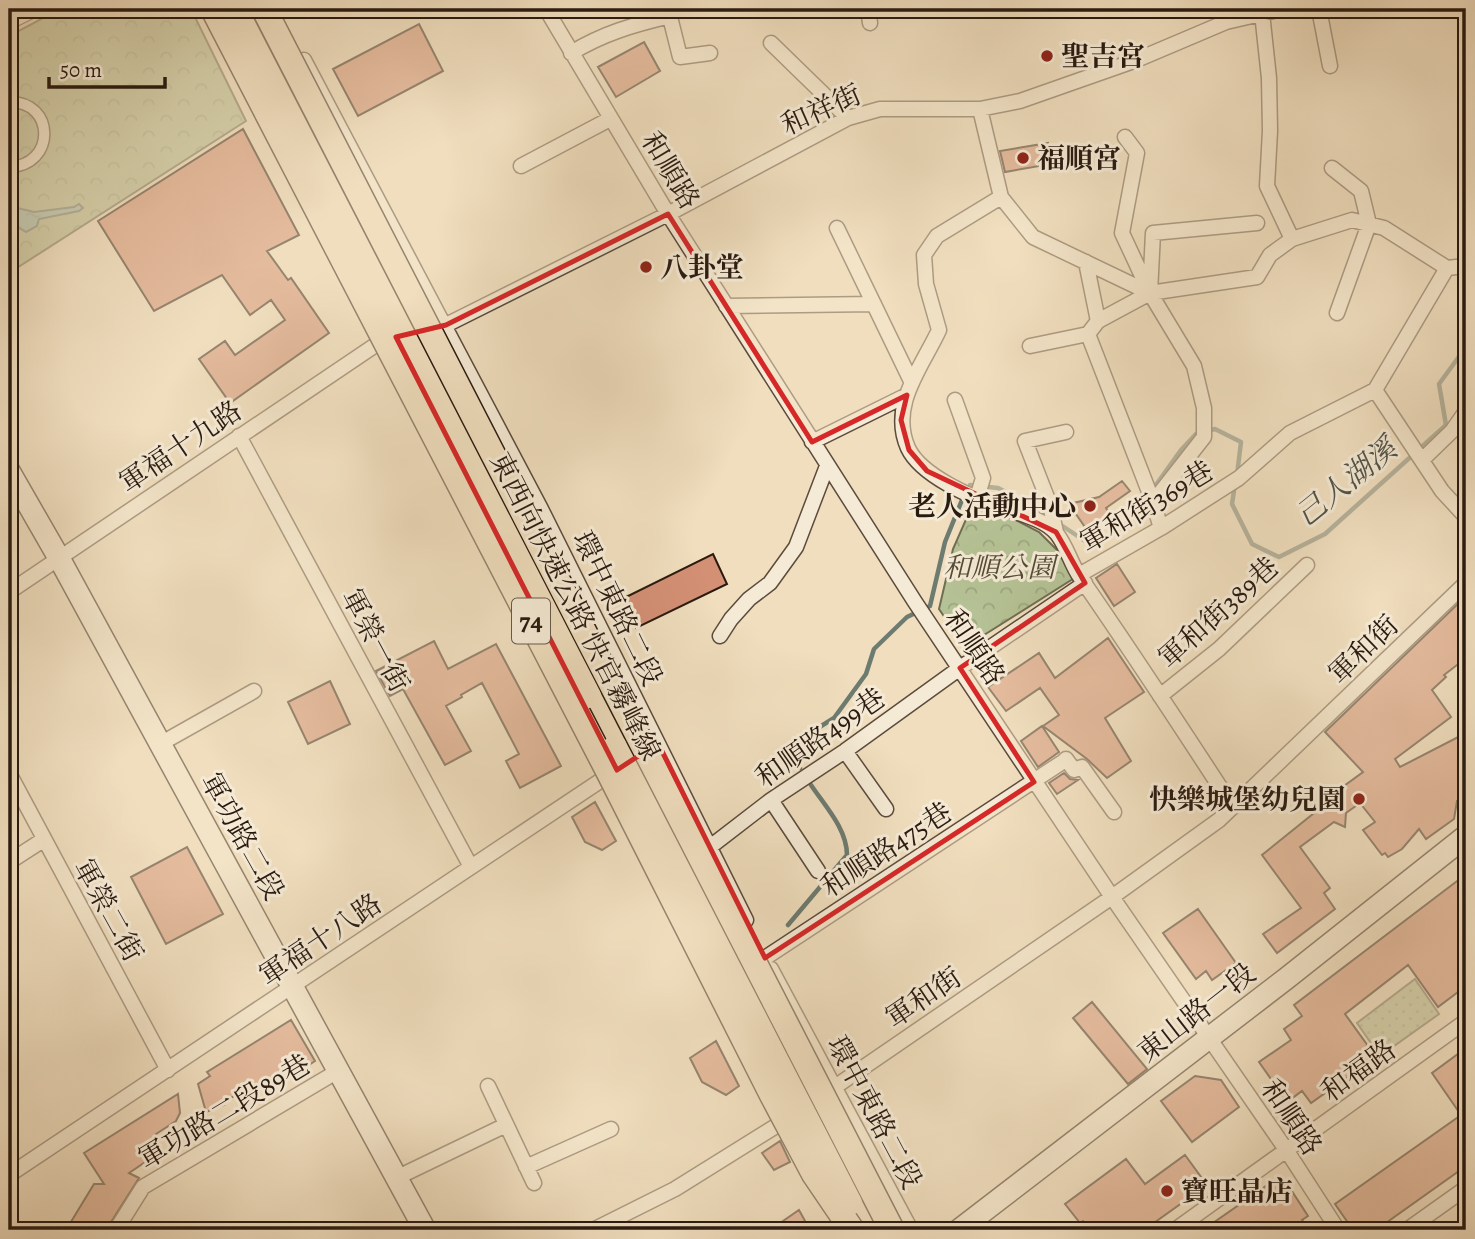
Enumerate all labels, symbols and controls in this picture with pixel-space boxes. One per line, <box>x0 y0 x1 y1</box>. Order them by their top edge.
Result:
place label: 聖吉宮 <box>1061 38 1145 76</box>
scale bar <box>49 46 164 90</box>
marker: 聖吉宮 <box>1039 48 1055 64</box>
text: 50 m <box>60 56 102 84</box>
street label: 和祥街 <box>775 75 868 144</box>
street label: 和順路 <box>632 125 708 216</box>
place label: 福順宮 <box>1037 140 1121 178</box>
marker: 福順宮 <box>1015 150 1031 166</box>
place label: 八卦堂 <box>660 249 744 287</box>
marker: 八卦堂 <box>638 259 654 275</box>
street label: 軍福十九路 <box>112 392 249 502</box>
water label: 己人湖溪 <box>1287 427 1408 535</box>
street label: 東西向快速公路 快官霧峰線 <box>481 446 670 767</box>
street label: 軍和街369巷 <box>1073 452 1220 562</box>
place label: 老人活動中心 <box>908 488 1076 526</box>
marker: 老人活動中心 <box>1082 498 1098 514</box>
street label: 環中東路二段 <box>563 525 671 692</box>
street label: 軍和街389巷 <box>1150 548 1287 677</box>
park label: 和順公園 <box>943 549 1059 587</box>
street label: 軍榮一街 <box>332 582 418 699</box>
road number: 74 <box>512 598 550 643</box>
street label: 和順路 <box>935 602 1013 693</box>
street label: 軍和街 <box>1320 607 1407 693</box>
street label: 和順路499巷 <box>748 679 893 796</box>
street label: 軍功路二段 <box>192 766 293 907</box>
place label: 快樂城堡幼兒園 <box>1149 781 1345 819</box>
marker: 快樂城堡幼兒園 <box>1351 791 1367 807</box>
street label: 和順路475巷 <box>814 793 959 906</box>
street label: 軍榮二街 <box>64 852 152 969</box>
street label: 軍福十八路 <box>252 885 389 995</box>
street label: 東山路一段 <box>1130 955 1263 1071</box>
street label: 軍和街 <box>878 959 969 1037</box>
street label: 環中東路二段 <box>818 1029 930 1196</box>
street label: 和福路 <box>1313 1031 1404 1111</box>
street label: 軍功路二段89巷 <box>131 1046 318 1178</box>
street label: 和順路 <box>1252 1072 1330 1163</box>
place label: 寶旺晶店 <box>1181 1173 1293 1211</box>
marker: 寶旺晶店 <box>1159 1183 1175 1199</box>

